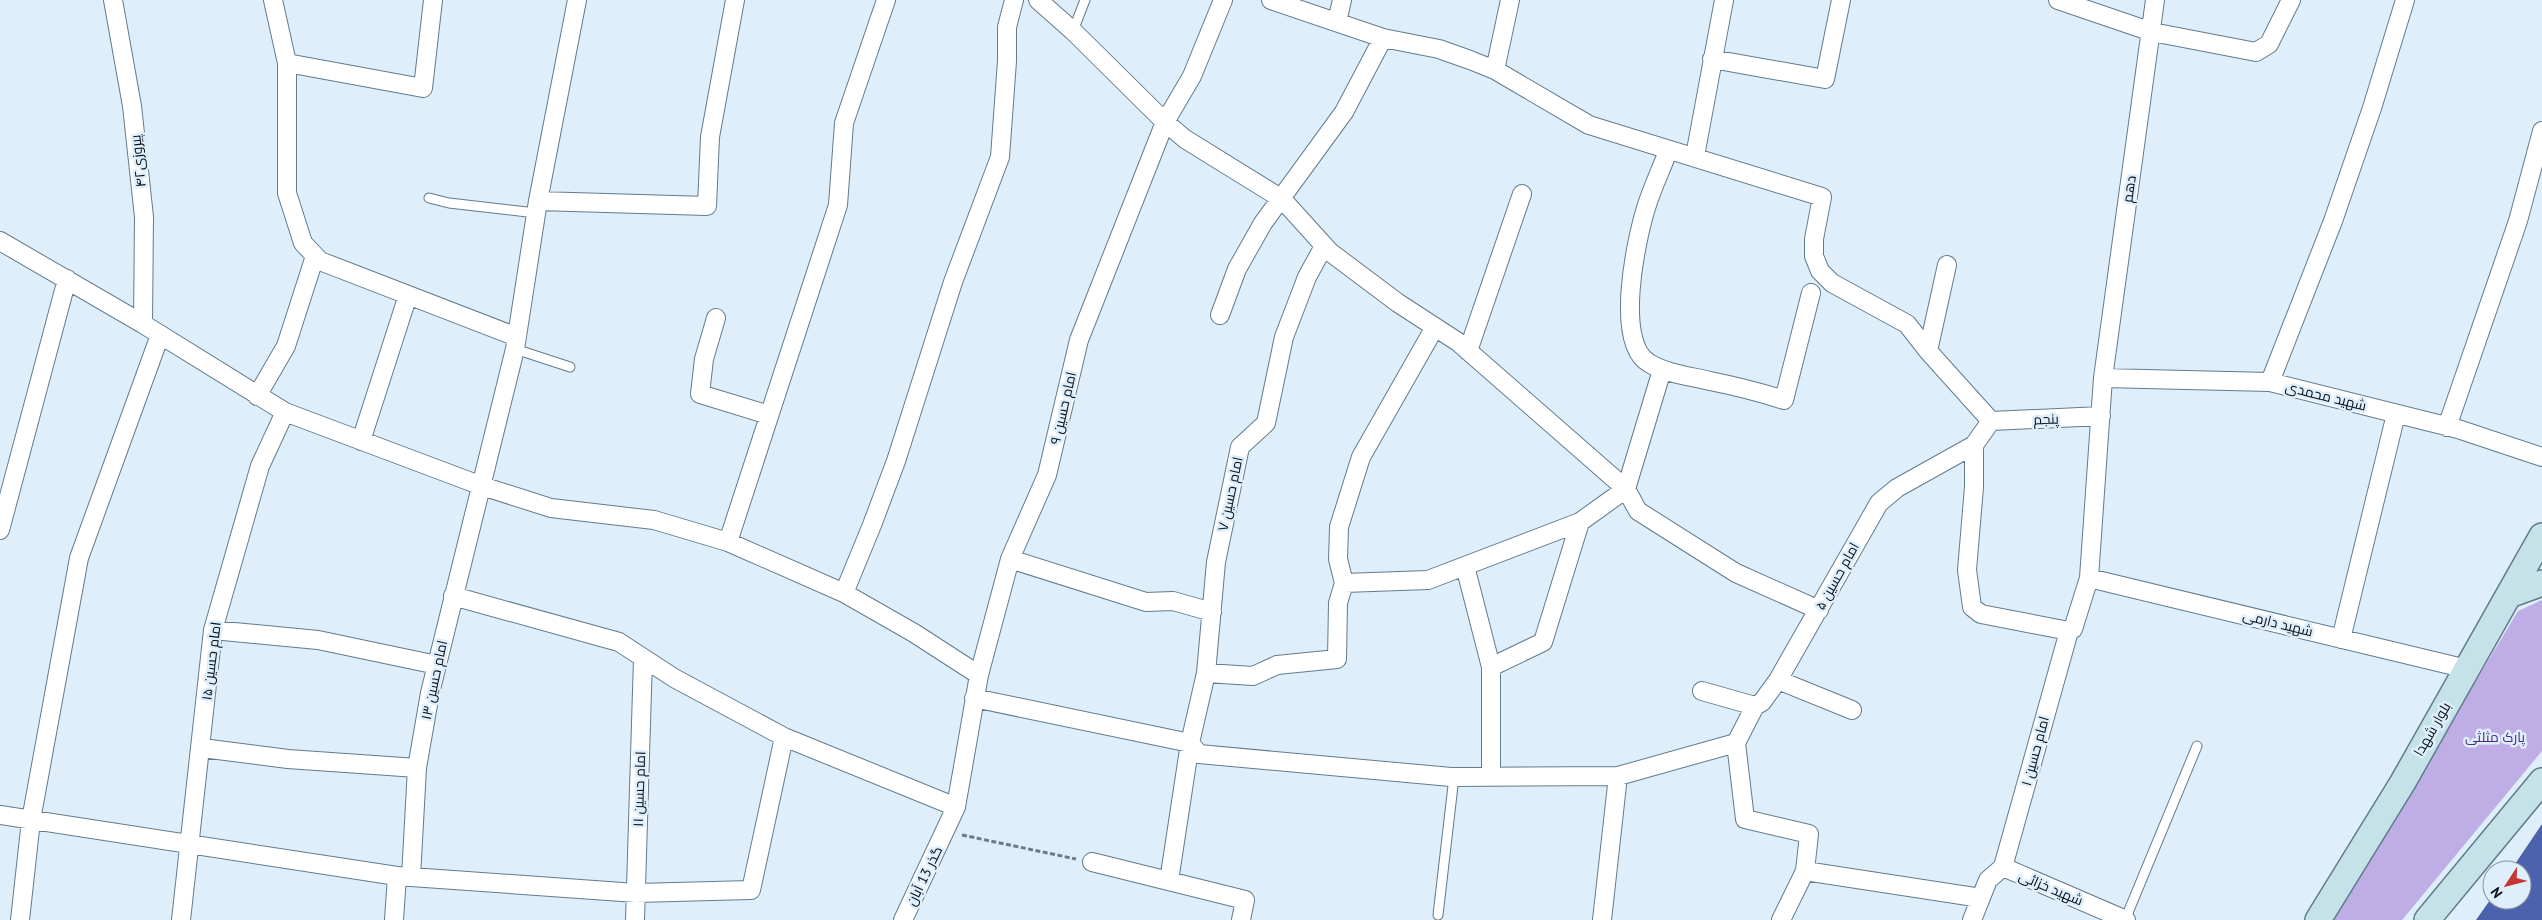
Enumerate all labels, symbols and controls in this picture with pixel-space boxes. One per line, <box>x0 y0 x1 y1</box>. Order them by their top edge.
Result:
street label: پیروزی۴۲ <box>126 134 151 188</box>
street label: دهم <box>2118 174 2141 204</box>
street label: امام حسین ۹ <box>1046 370 1081 446</box>
street label: شهید محمدی <box>2284 377 2368 415</box>
street label: پنجم <box>2033 410 2059 429</box>
street label: امام حسین ۷ <box>1213 455 1248 533</box>
street label: امام حسین ۵ <box>1811 539 1864 613</box>
street label: شهید دارمی <box>2241 606 2315 640</box>
street label: امام حسین ۱۵ <box>197 621 226 701</box>
street label: امام حسین ۱۳ <box>417 639 452 722</box>
street label: بلوار شهدا <box>2409 699 2455 759</box>
street label: امام حسین ۱ <box>2017 714 2054 788</box>
park label: پارک مثلثی <box>2465 728 2525 747</box>
street label: امام حسین ۱۱ <box>629 751 650 827</box>
street label: گذر 13 آبان <box>902 843 946 909</box>
north arrow <box>2482 860 2532 910</box>
street label: شهید خزائی <box>2016 866 2086 910</box>
text: N <box>2486 884 2506 902</box>

